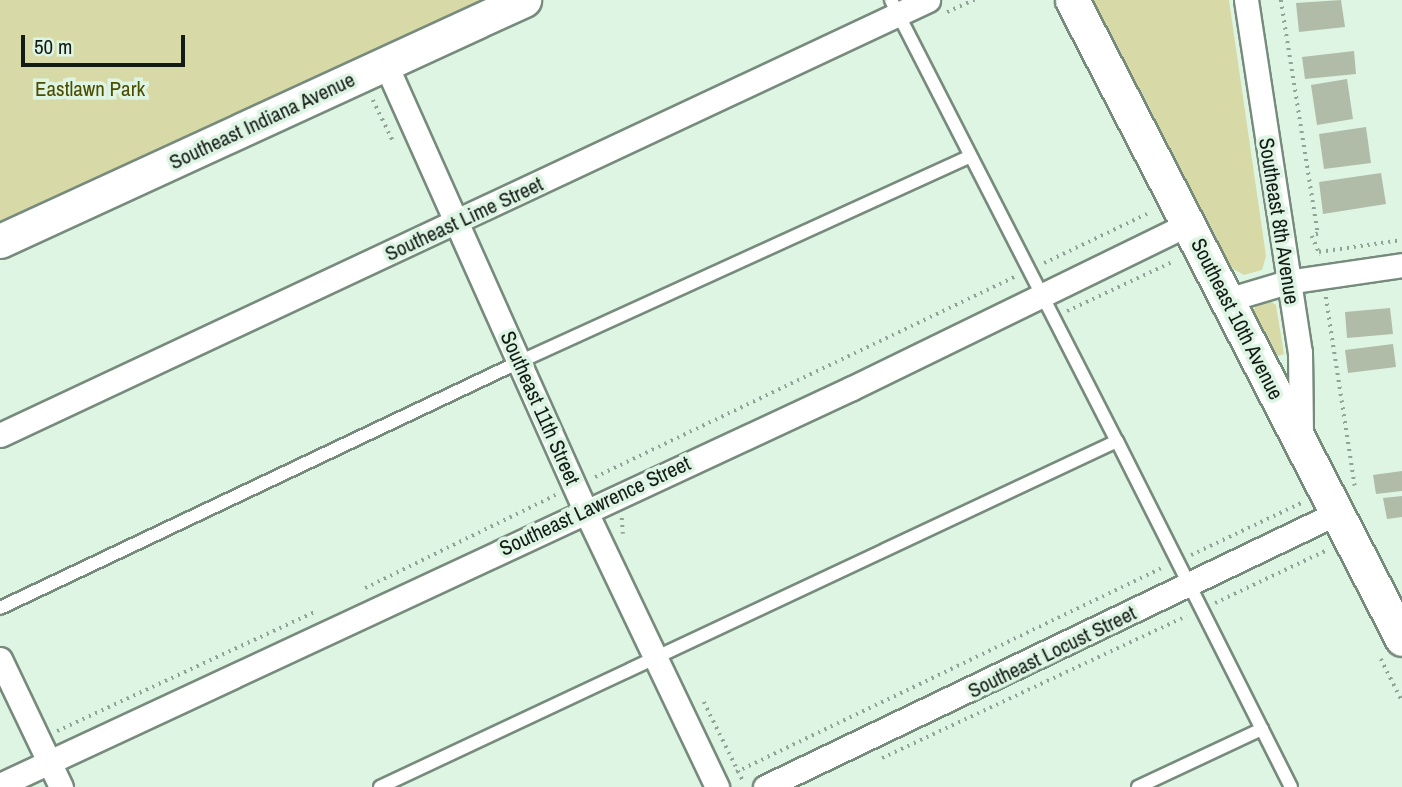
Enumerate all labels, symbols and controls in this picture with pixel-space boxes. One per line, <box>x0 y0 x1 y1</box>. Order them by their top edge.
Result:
scale bar <box>24 21 189 65</box>
text: 50 m <box>34 32 72 61</box>
street label: Southeast Indiana Avenue <box>165 67 359 175</box>
park label: Eastlawn Park <box>35 76 145 102</box>
street label: Southeast 8th Avenue <box>1253 135 1305 307</box>
street label: Southeast Lime Street <box>381 171 547 267</box>
street label: Southeast 10th Avenue <box>1185 234 1289 404</box>
street label: Southeast 11th Street <box>495 327 585 489</box>
street label: Southeast Lawrence Street <box>496 451 694 561</box>
street label: Southeast Locust Street <box>964 600 1140 704</box>

